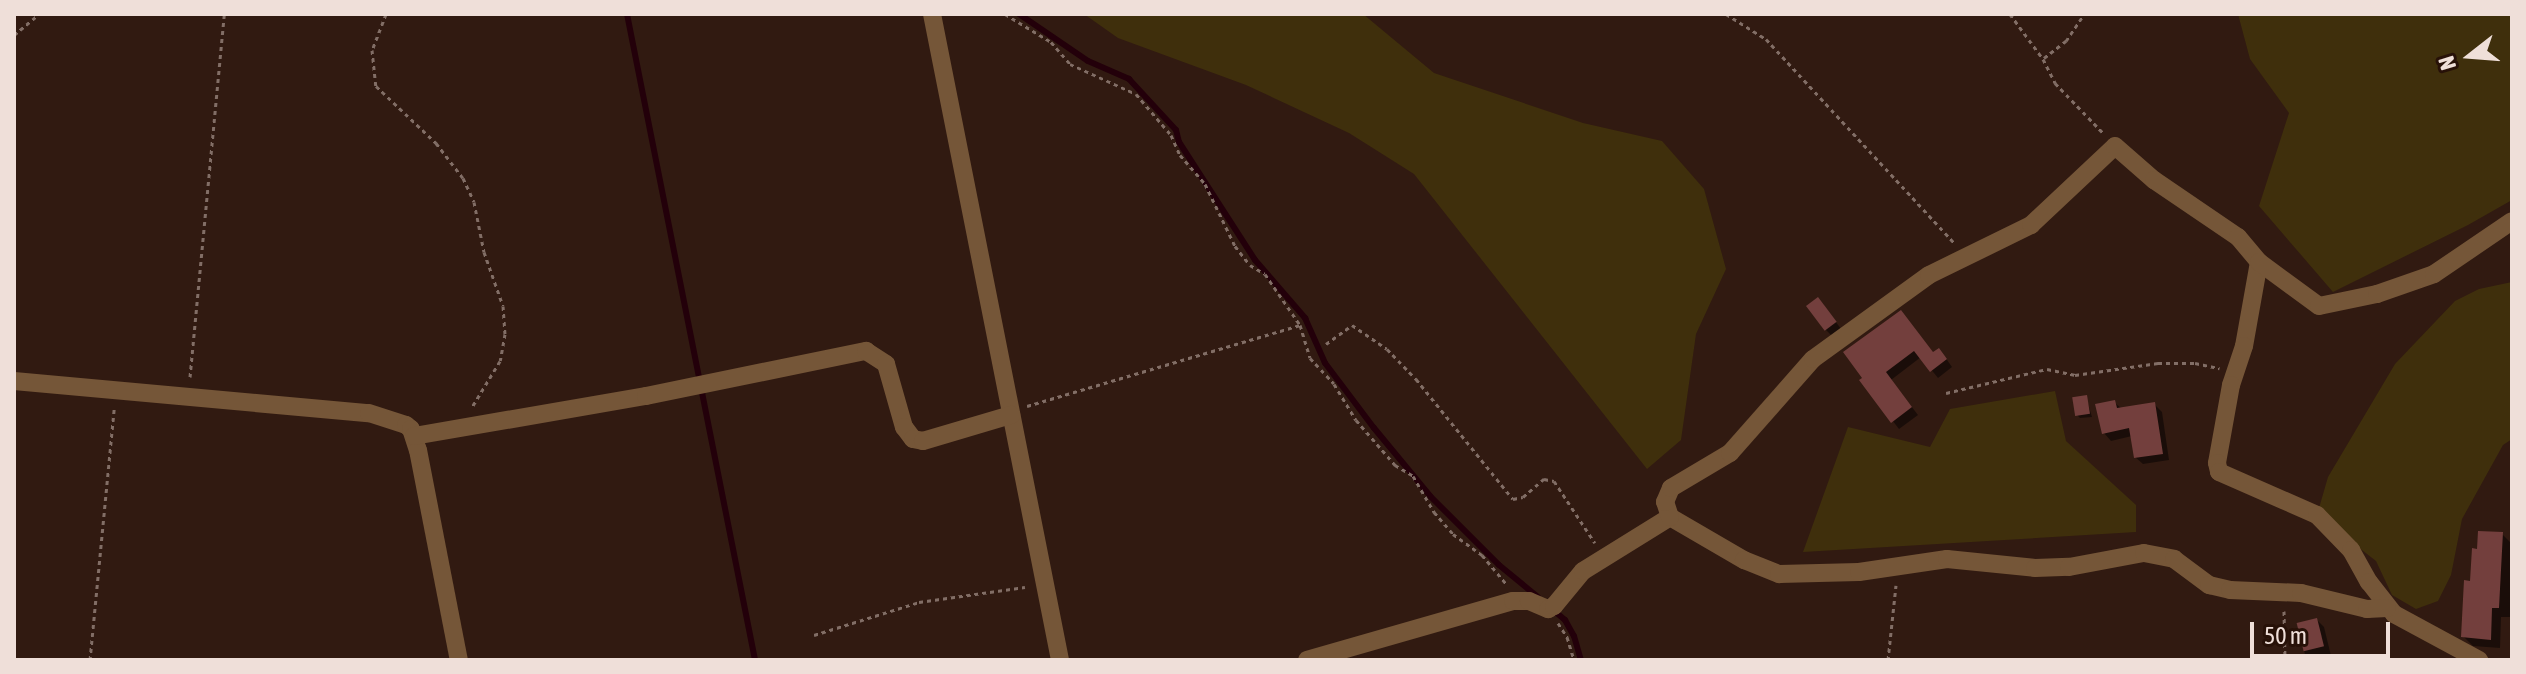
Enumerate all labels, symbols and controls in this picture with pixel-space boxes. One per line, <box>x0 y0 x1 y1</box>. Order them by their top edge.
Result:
north arrow <box>2430 16 2510 96</box>
text: N <box>2433 53 2461 73</box>
scale bar <box>2254 606 2394 656</box>
text: 50 m <box>2264 622 2307 649</box>

